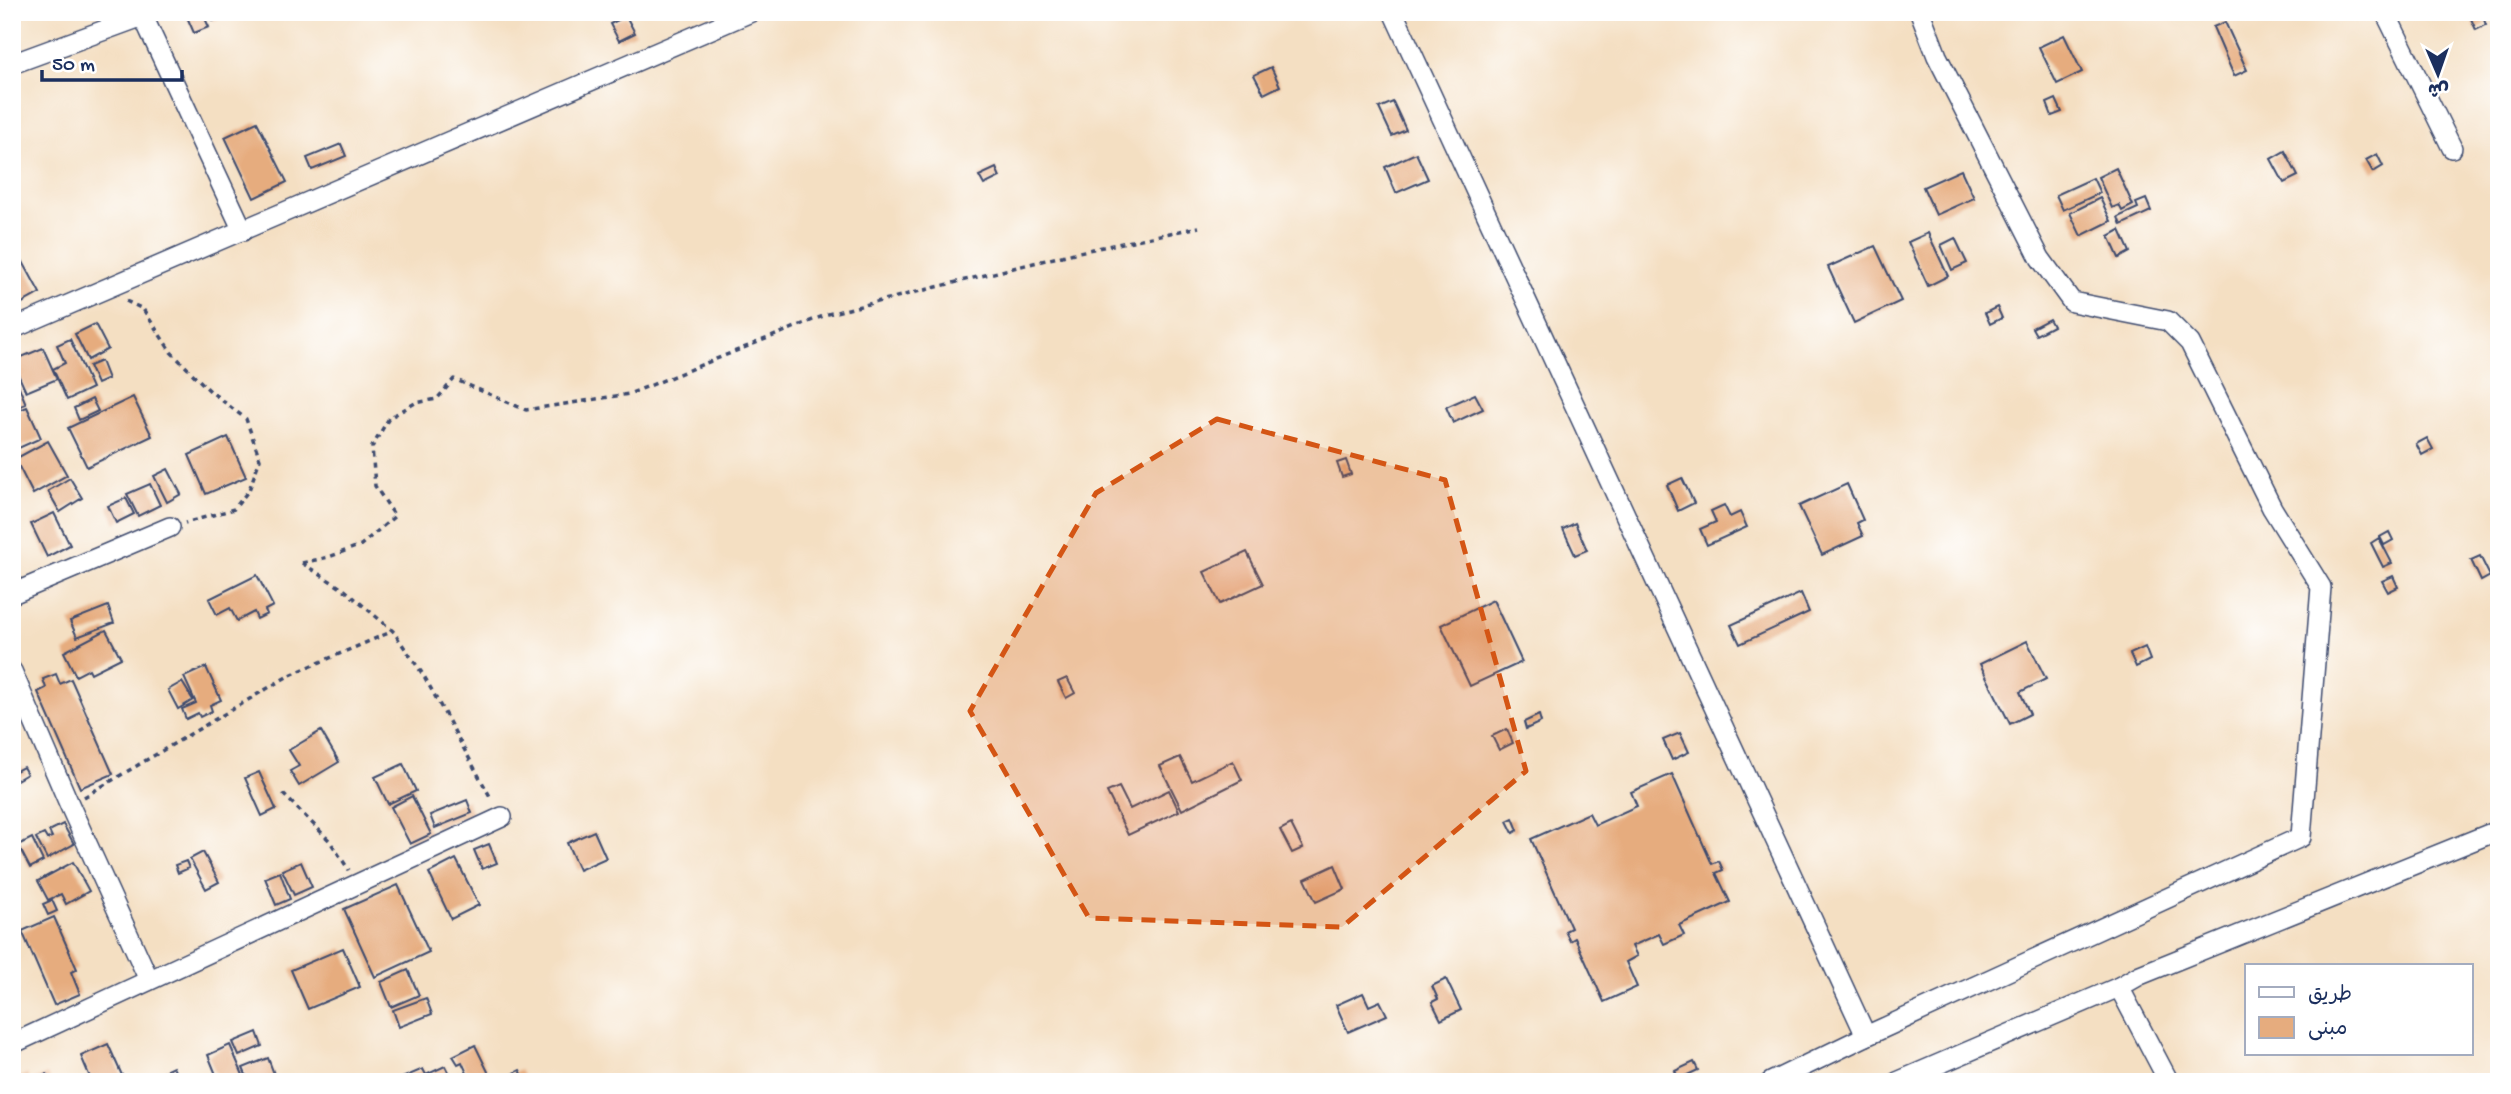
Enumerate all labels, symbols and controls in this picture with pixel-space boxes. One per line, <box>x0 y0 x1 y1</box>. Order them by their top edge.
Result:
scale bar <box>42 38 182 82</box>
north arrow <box>2402 38 2472 108</box>
text: 50 m <box>52 54 95 79</box>
text: ش <box>2428 76 2449 99</box>
legend <box>2245 964 2472 1056</box>
text: طريق <box>2308 984 2352 1009</box>
text: مبنى <box>2308 1018 2347 1043</box>

